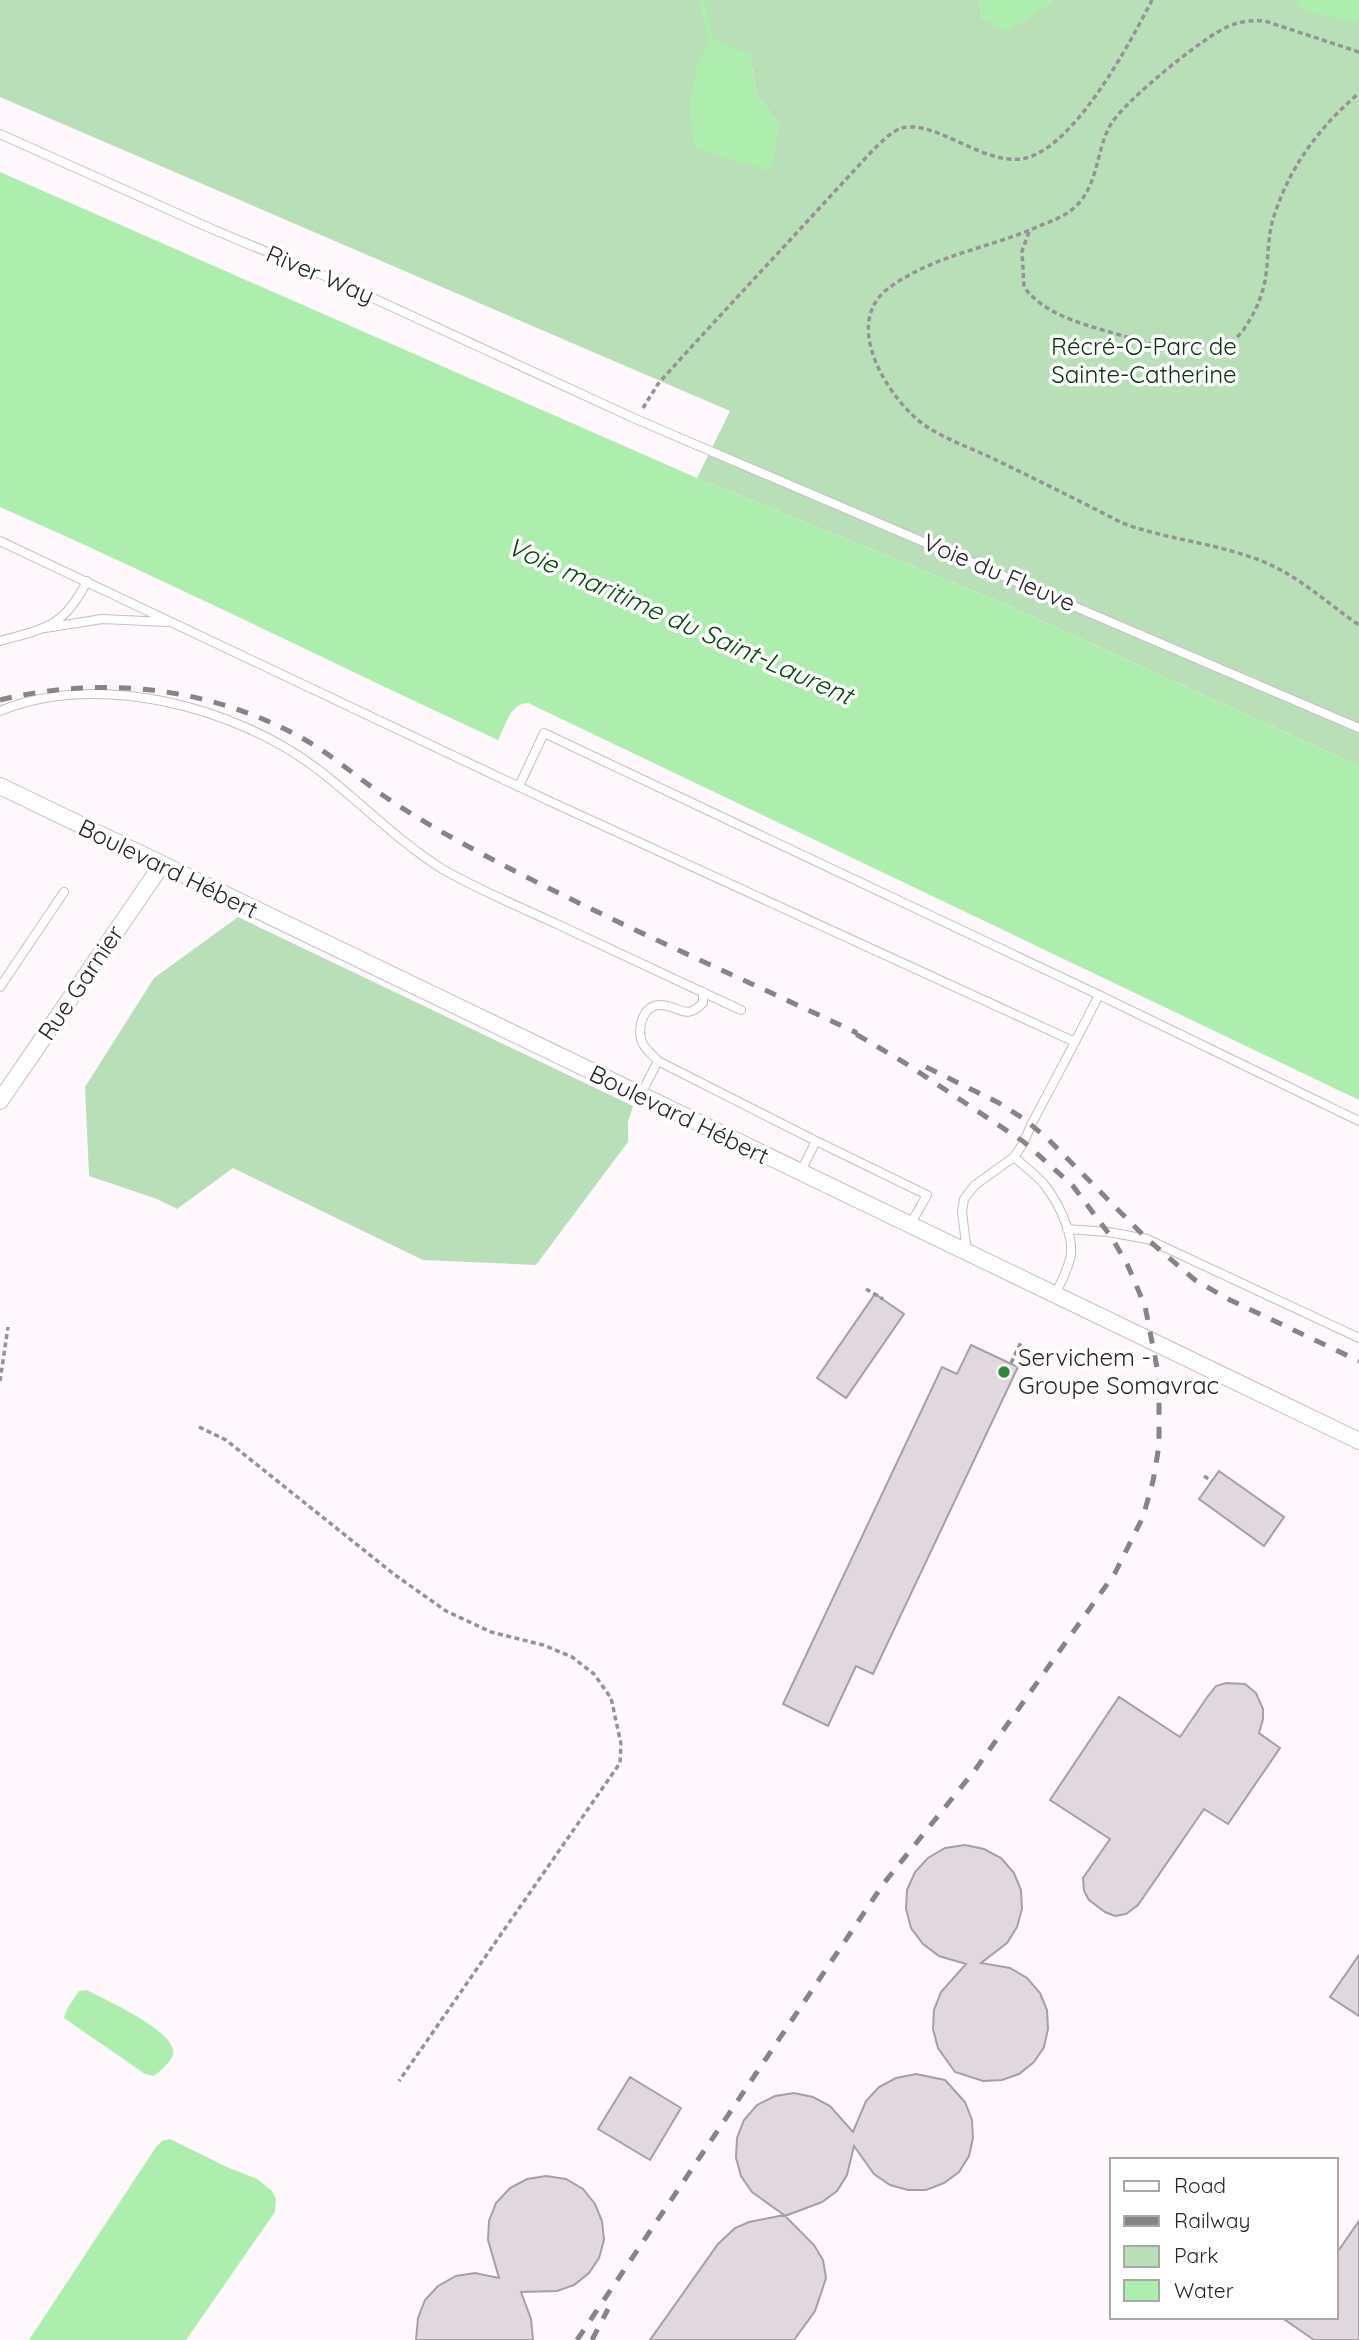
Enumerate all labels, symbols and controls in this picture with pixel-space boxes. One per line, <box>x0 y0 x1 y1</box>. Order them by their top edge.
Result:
street label: River Way <box>262 238 379 310</box>
park label: Récré-O-Parc de Sainte-Catherine <box>1051 331 1237 389</box>
street label: Voie du Fleuve <box>919 527 1080 618</box>
water label: Voie maritime du Saint-Laurent <box>502 529 861 713</box>
street label: Boulevard Hébert <box>74 812 263 924</box>
street label: Rue Garnier <box>31 919 130 1046</box>
street label: Boulevard Hébert <box>585 1058 774 1170</box>
place label: Servichem - Groupe Somavrac <box>1018 1342 1219 1400</box>
marker: Servichem - Groupe Somavrac <box>996 1364 1012 1380</box>
legend <box>1110 2158 1338 2319</box>
text: Road <box>1174 2172 1226 2198</box>
text: Railway <box>1174 2207 1250 2233</box>
text: Park <box>1174 2242 1218 2268</box>
text: Water <box>1174 2277 1234 2303</box>

